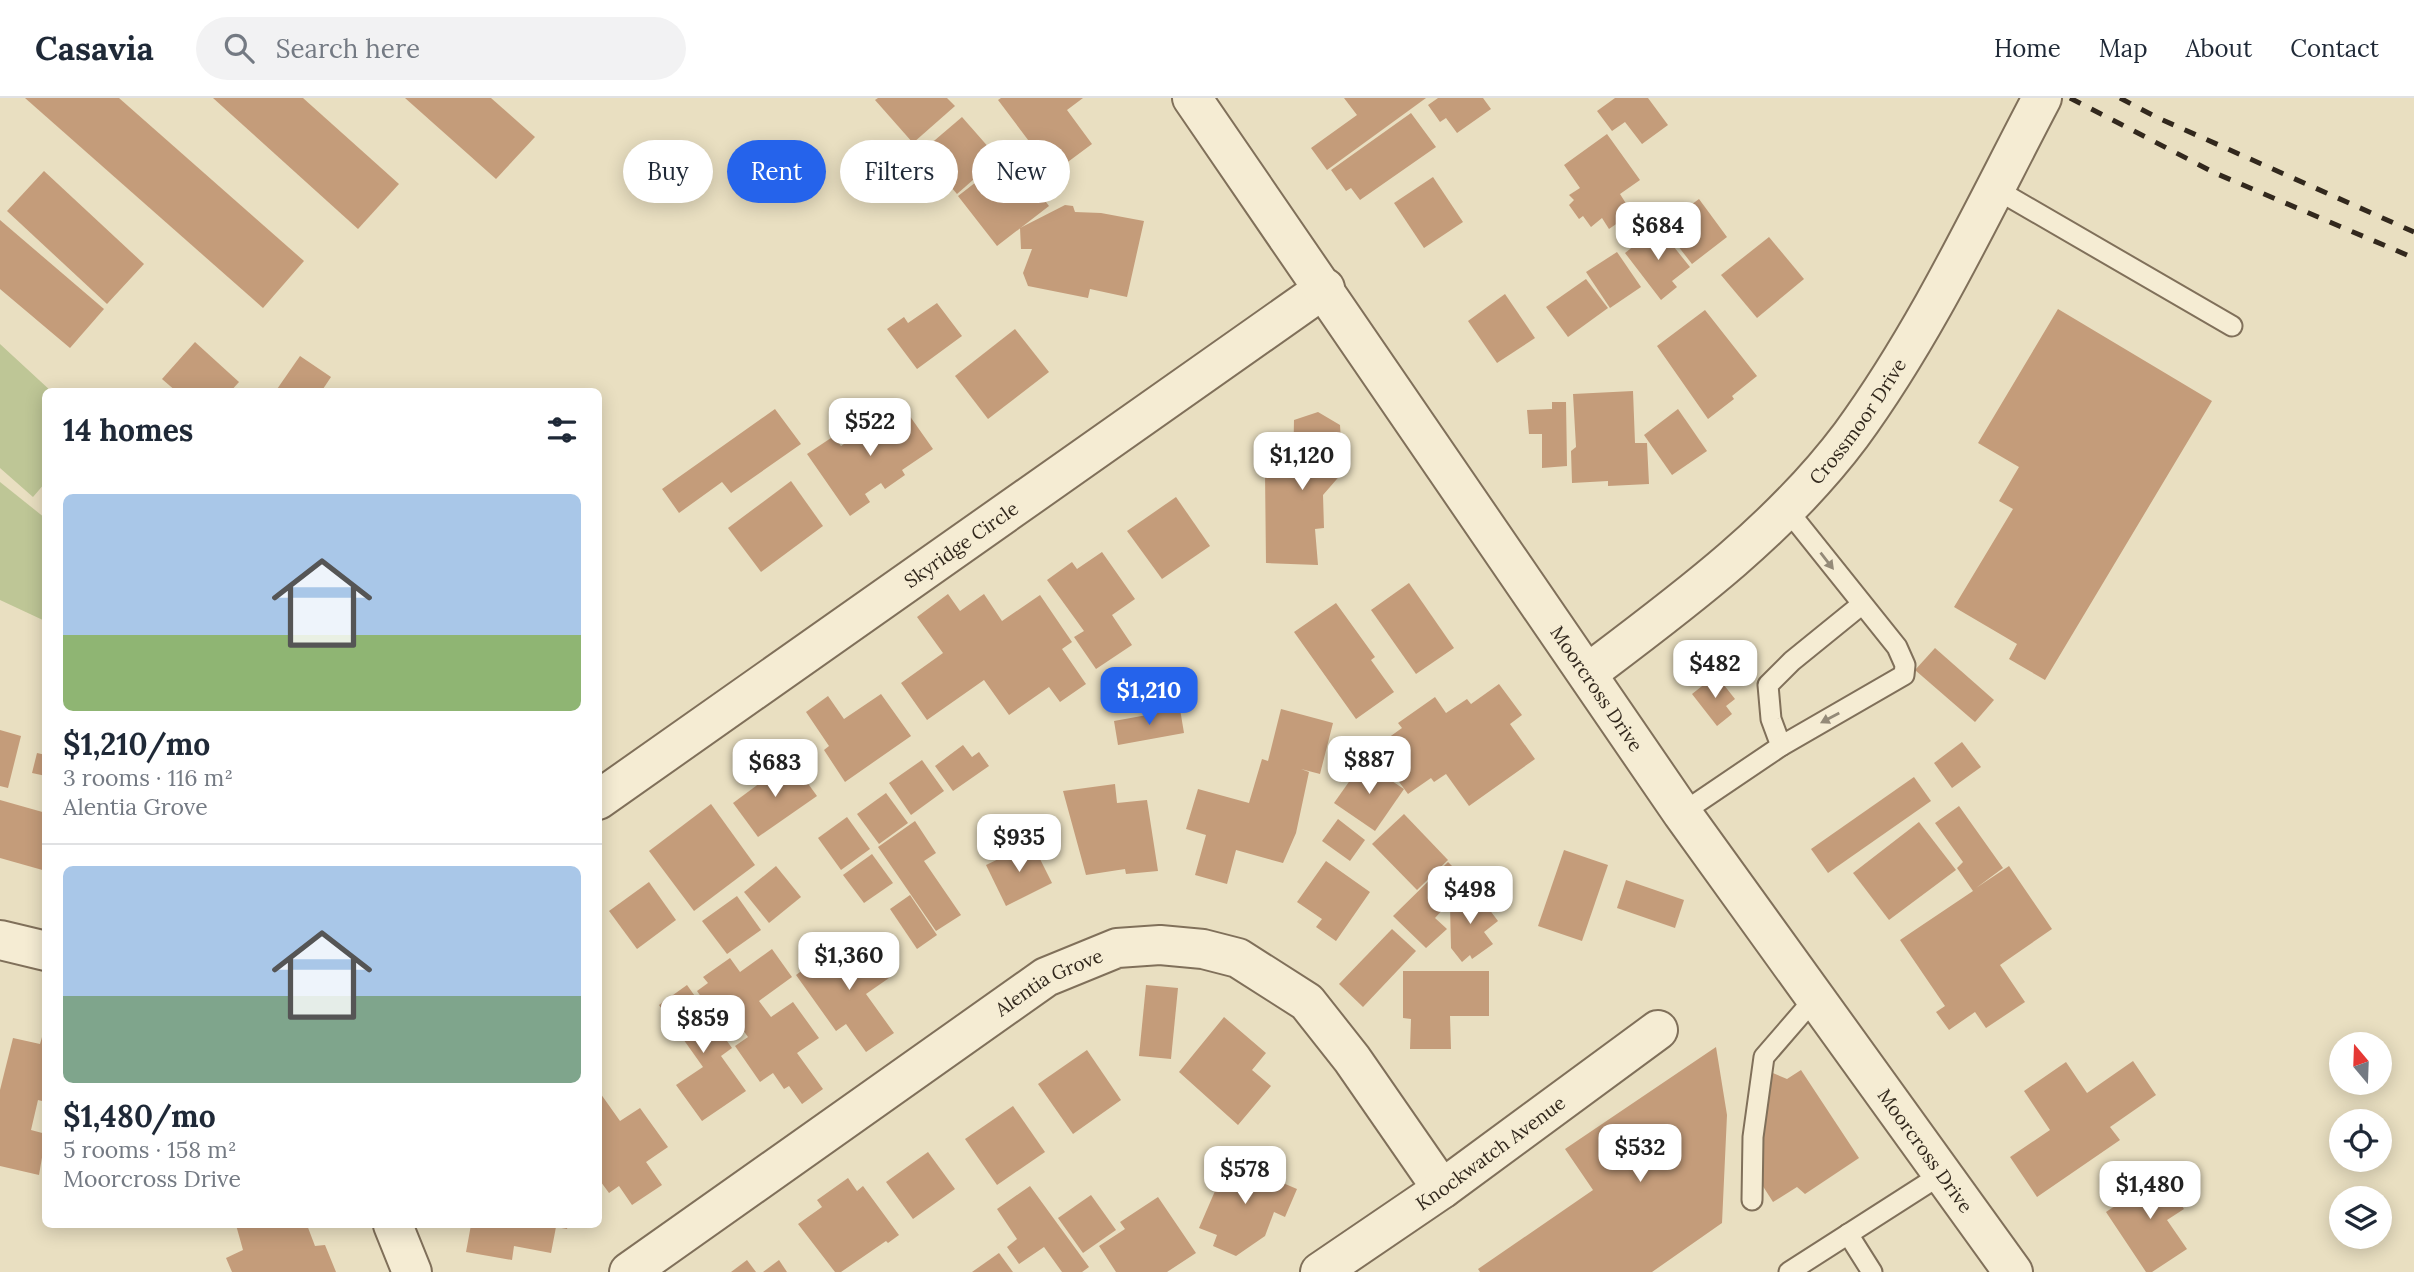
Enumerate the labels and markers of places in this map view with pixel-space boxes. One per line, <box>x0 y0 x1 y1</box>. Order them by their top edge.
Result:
pin: $684 <box>1617 202 1699 262</box>
pin: $522 <box>829 398 911 458</box>
pin: $1,120 <box>1245 432 1359 492</box>
pin: $482 <box>1674 640 1756 700</box>
pin: $1,210 <box>1092 668 1206 727</box>
pin: $887 <box>1328 736 1410 796</box>
pin: $683 <box>734 740 816 799</box>
pin: $935 <box>978 814 1060 874</box>
pin: $498 <box>1429 866 1511 926</box>
pin: $1,360 <box>792 932 906 992</box>
pin: $859 <box>662 996 744 1055</box>
pin: $532 <box>1599 1124 1681 1184</box>
pin: $578 <box>1204 1146 1286 1206</box>
pin: $1,480 <box>2093 1162 2207 1221</box>

